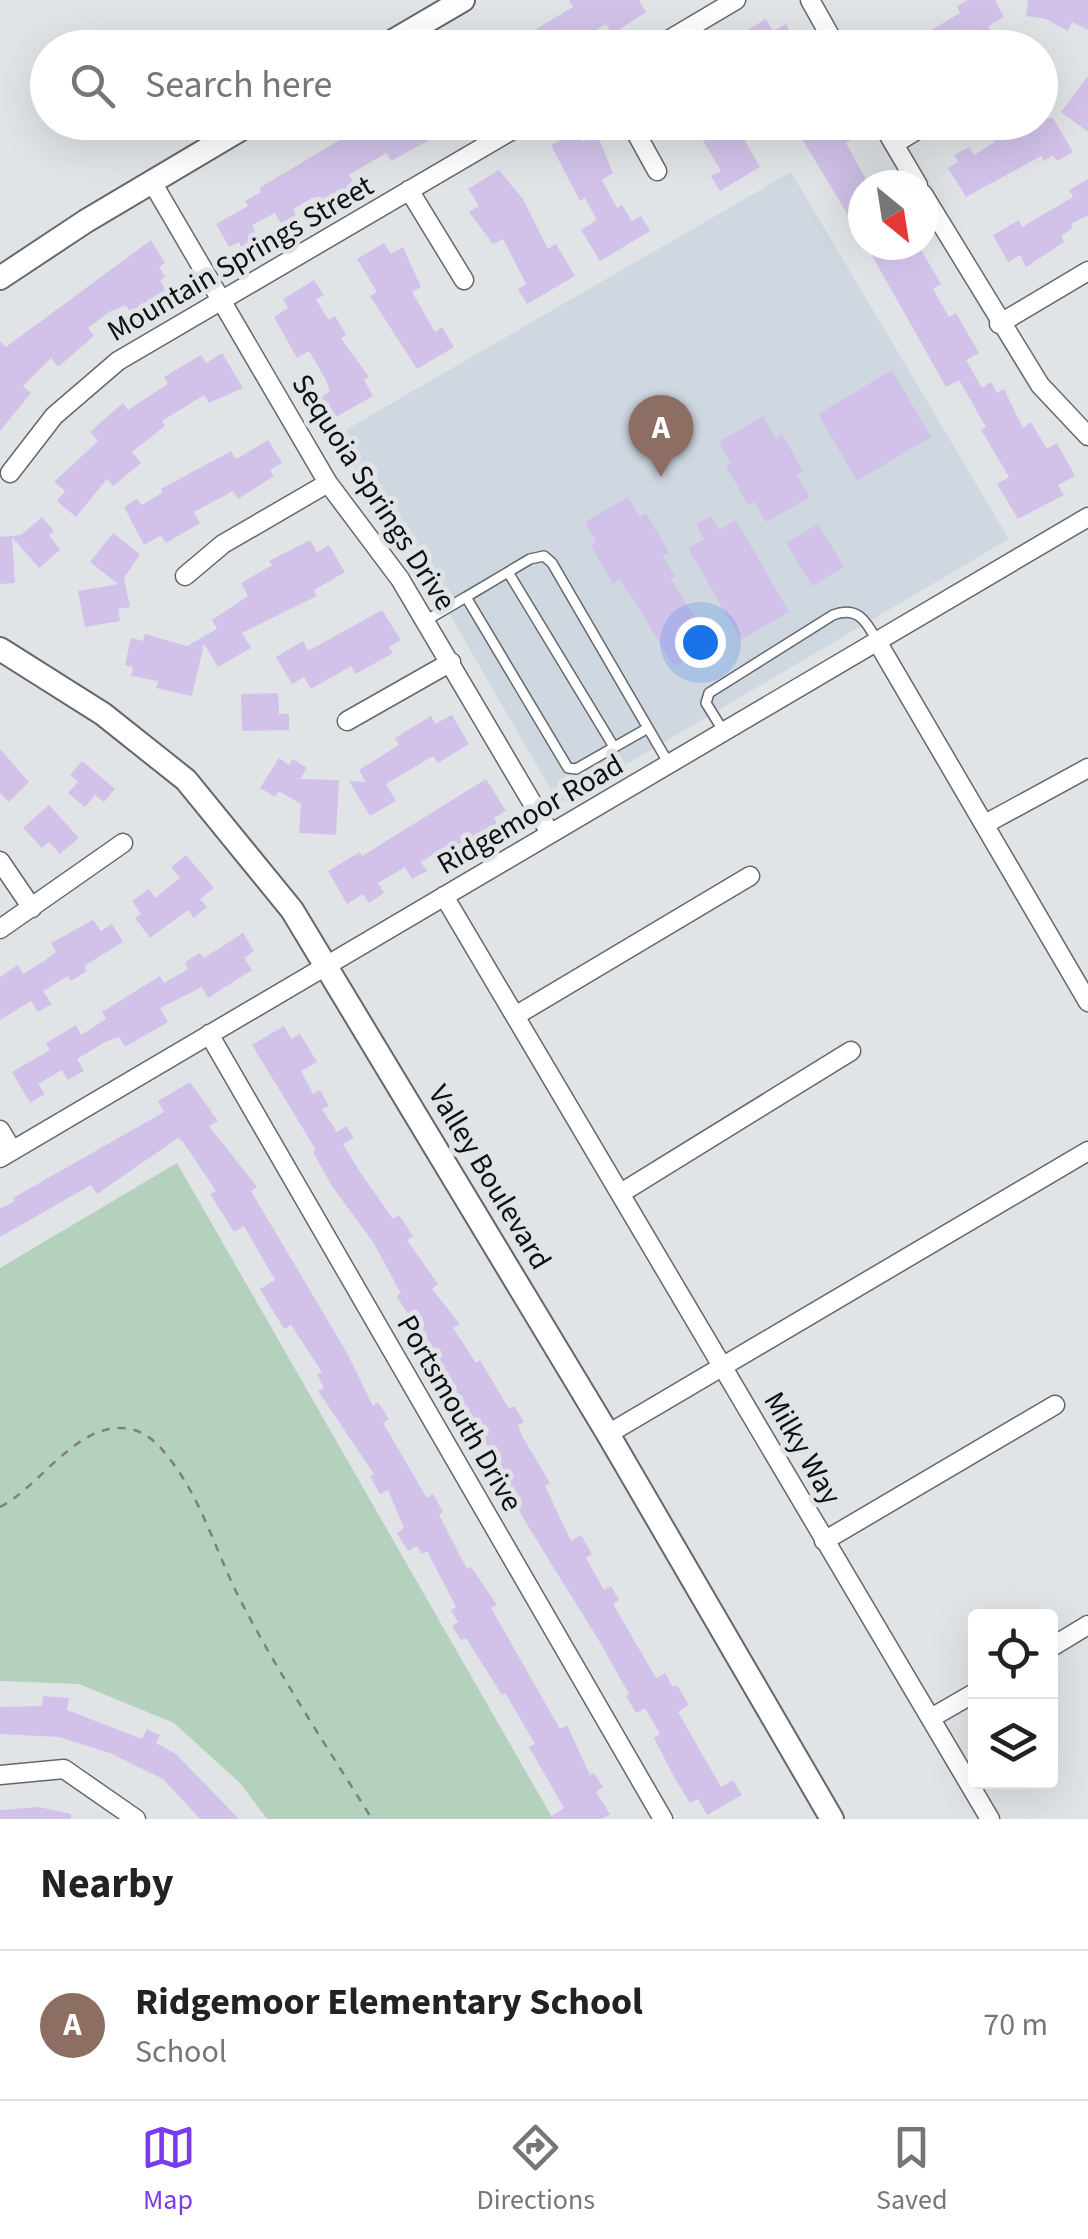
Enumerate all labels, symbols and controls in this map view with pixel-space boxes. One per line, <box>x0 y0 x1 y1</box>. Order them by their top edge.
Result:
search box <box>30 30 1058 140</box>
icon: search <box>65 58 120 113</box>
text: Search here <box>145 58 332 112</box>
street label: Mountain Springs Street <box>99 165 381 352</box>
north arrow <box>848 170 938 260</box>
street label: Sequoia Springs Drive <box>281 366 466 619</box>
pin: A <box>628 394 694 477</box>
your location <box>675 617 726 668</box>
street label: Ridgemoor Road <box>429 744 631 885</box>
street label: Valley Boulevard <box>417 1077 562 1278</box>
street label: Portsmouth Drive <box>386 1307 533 1519</box>
street label: Milky Way <box>753 1384 852 1513</box>
map controls <box>968 1609 1058 1789</box>
button: locate <box>968 1609 1058 1699</box>
button: layers <box>968 1699 1058 1789</box>
text: Nearby <box>40 1854 174 1914</box>
text: Ridgemoor Elementary School <box>135 1975 643 2029</box>
text: A <box>63 2002 82 2048</box>
text: 70 m <box>983 2002 1048 2048</box>
text: School <box>135 2029 227 2075</box>
tab: Map <box>141 2120 196 2220</box>
tab: Directions <box>477 2120 595 2220</box>
tab: Saved <box>876 2120 947 2220</box>

